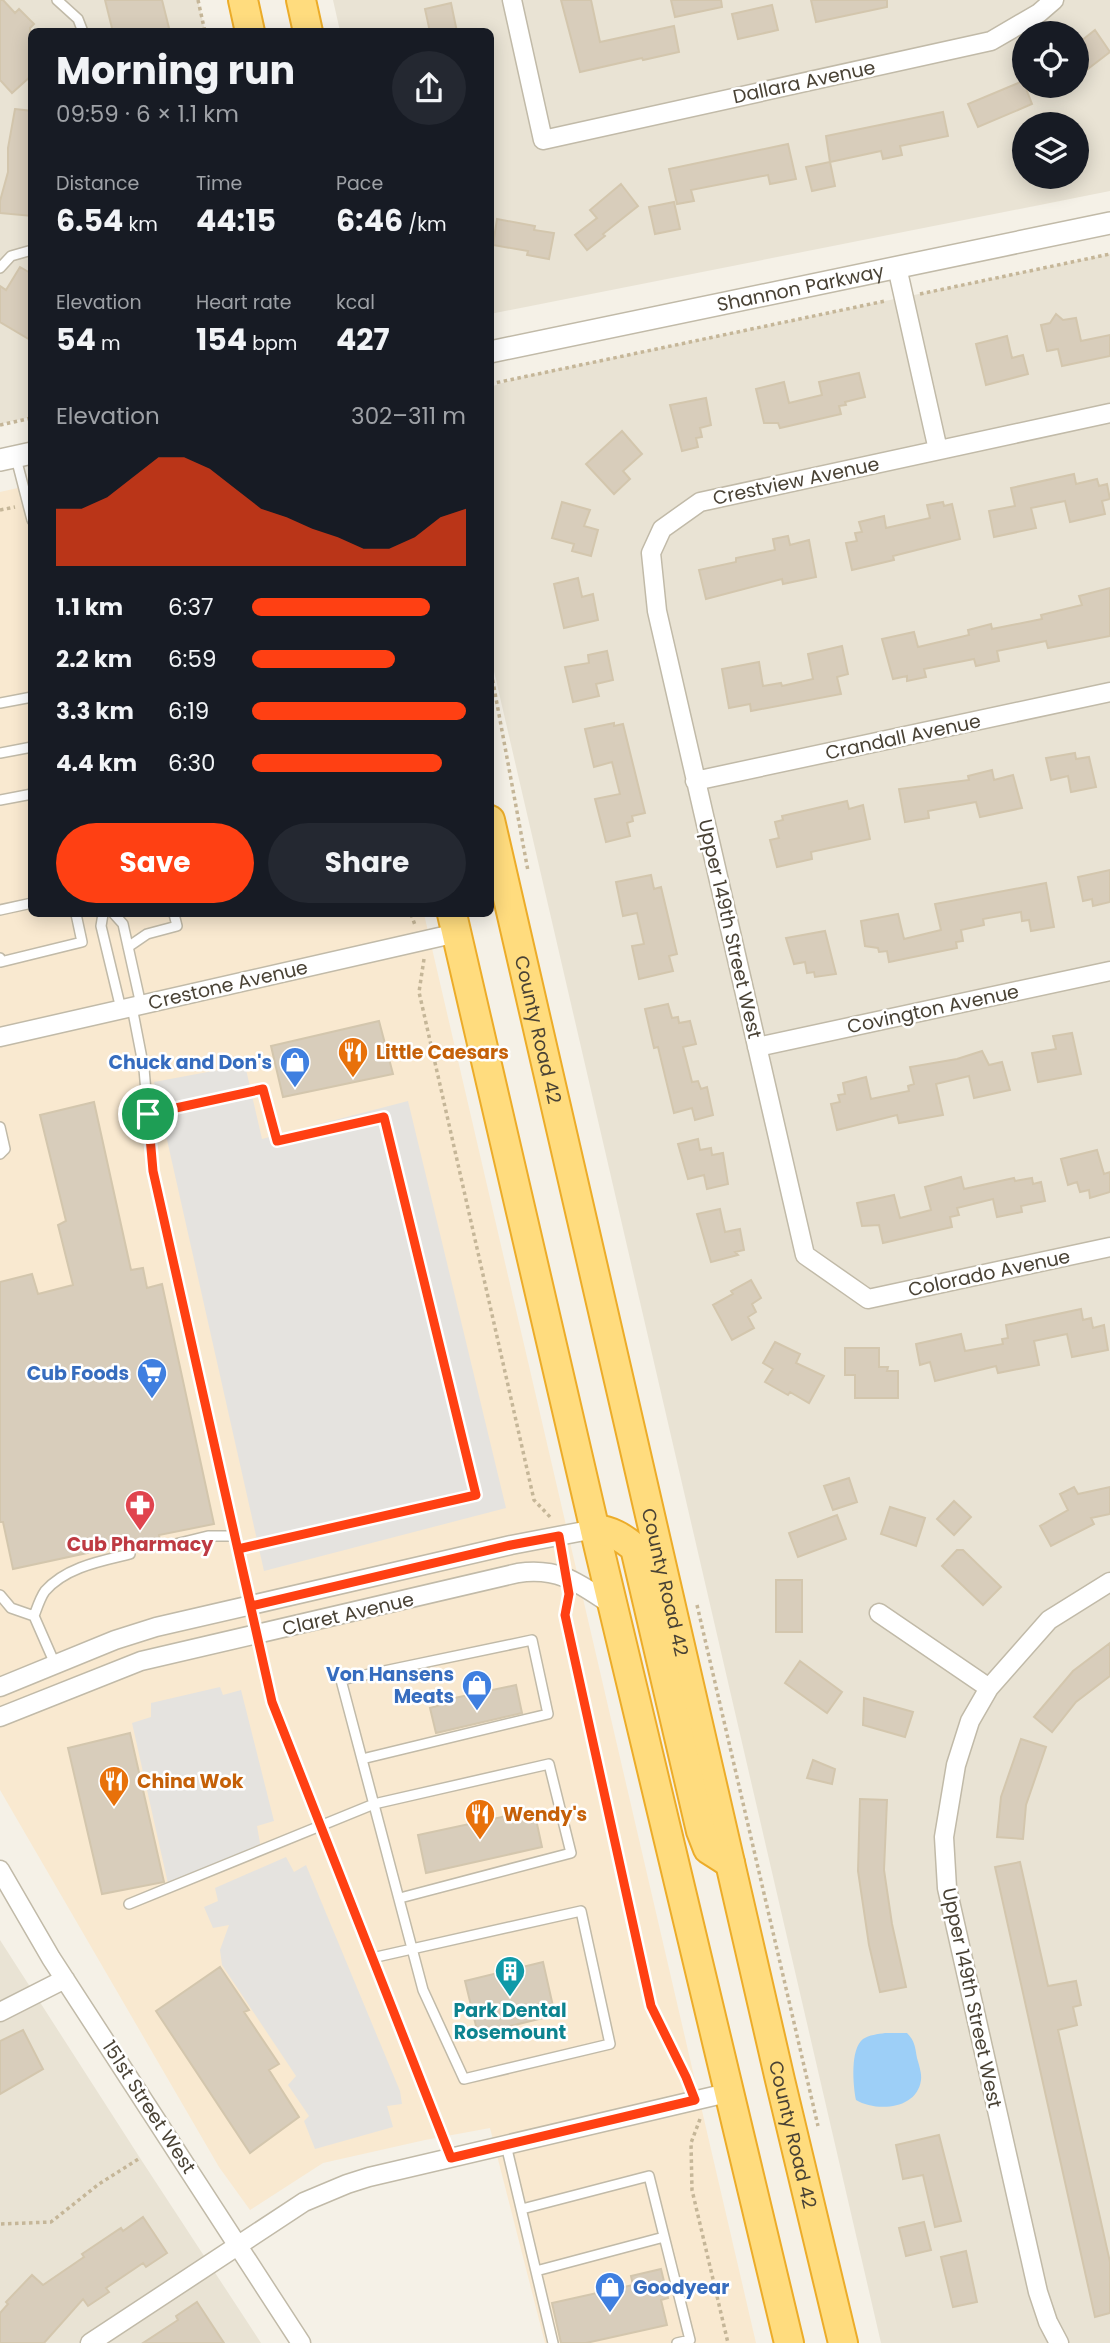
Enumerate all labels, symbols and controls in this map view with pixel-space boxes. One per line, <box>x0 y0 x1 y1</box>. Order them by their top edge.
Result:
map controls <box>1012 21 1089 189</box>
button: locate <box>1012 21 1089 98</box>
text: Morning run <box>56 44 295 97</box>
button: share <box>392 51 466 125</box>
street label: Dallara Avenue <box>730 54 878 110</box>
text: 09:59 · 6 × 1.1 km <box>56 98 239 130</box>
button: layers <box>1012 112 1089 189</box>
text: Distance <box>56 170 139 197</box>
text: Time <box>196 170 242 197</box>
text: Pace <box>336 170 383 197</box>
text: 6.54 <box>56 199 123 242</box>
text: 44:15 <box>196 199 276 242</box>
text: 6:46 <box>336 199 403 242</box>
text: km <box>123 211 158 238</box>
text: /km <box>403 211 447 238</box>
street label: Shannon Parkway <box>714 257 887 318</box>
text: Elevation <box>56 289 142 316</box>
text: Heart rate <box>196 289 291 316</box>
text: kcal <box>336 289 375 316</box>
text: 54 <box>56 318 96 361</box>
text: 154 <box>196 318 247 361</box>
text: 427 <box>336 318 390 361</box>
text: m <box>96 330 120 357</box>
text: bpm <box>247 330 297 357</box>
text: Elevation <box>56 400 160 432</box>
text: 302–311 m <box>351 400 466 432</box>
street label: Crestview Avenue <box>710 450 882 512</box>
text: 1.1 km <box>56 591 123 623</box>
text: 6:37 <box>168 591 214 623</box>
text: 2.2 km <box>56 643 132 675</box>
text: 6:59 <box>168 643 216 675</box>
text: 3.3 km <box>56 695 134 727</box>
text: 6:19 <box>168 695 209 727</box>
street label: Crandall Avenue <box>823 707 983 767</box>
text: 4.4 km <box>56 747 137 779</box>
text: 6:30 <box>168 747 216 779</box>
street label: Upper 149th Street West <box>692 817 768 1041</box>
button: Save <box>56 823 254 903</box>
button: Share <box>268 823 466 903</box>
street label: County Road 42 <box>508 953 568 1106</box>
street label: Crestone Avenue <box>146 954 310 1016</box>
street label: Covington Avenue <box>845 978 1021 1040</box>
restaurant icon: Little Caesars <box>336 1035 370 1079</box>
place label: Little Caesars <box>376 1039 509 1066</box>
shop icon: Chuck and Don's <box>278 1045 312 1089</box>
place label: Chuck and Don's <box>108 1049 272 1076</box>
pin <box>118 1084 178 1144</box>
icon: arrive <box>129 1095 167 1133</box>
street label: Colorado Avenue <box>905 1243 1073 1303</box>
supermarket icon: Cub Foods <box>135 1356 169 1400</box>
place label: Cub Foods <box>27 1360 129 1387</box>
pharmacy icon: Cub Pharmacy <box>123 1488 157 1532</box>
street label: County Road 42 <box>635 1505 696 1659</box>
place label: Cub Pharmacy <box>67 1531 214 1558</box>
street label: Claret Avenue <box>279 1586 417 1642</box>
place label: Von Hansens Meats <box>326 1661 454 1710</box>
shop icon: Von Hansens Meats <box>460 1668 494 1712</box>
restaurant icon: China Wok <box>97 1764 131 1808</box>
place label: China Wok <box>137 1768 244 1795</box>
restaurant icon: Wendy's <box>463 1797 497 1841</box>
place label: Wendy's <box>503 1801 587 1828</box>
street label: Upper 149th Street West <box>935 1885 1009 2111</box>
building icon: Park Dental Rosemount <box>493 1954 527 1998</box>
place label: Park Dental Rosemount <box>453 1997 567 2046</box>
street label: 151st Street West <box>96 2035 202 2179</box>
street label: County Road 42 <box>762 2058 824 2211</box>
shop icon: Goodyear <box>593 2270 627 2314</box>
place label: Goodyear <box>633 2274 729 2301</box>

